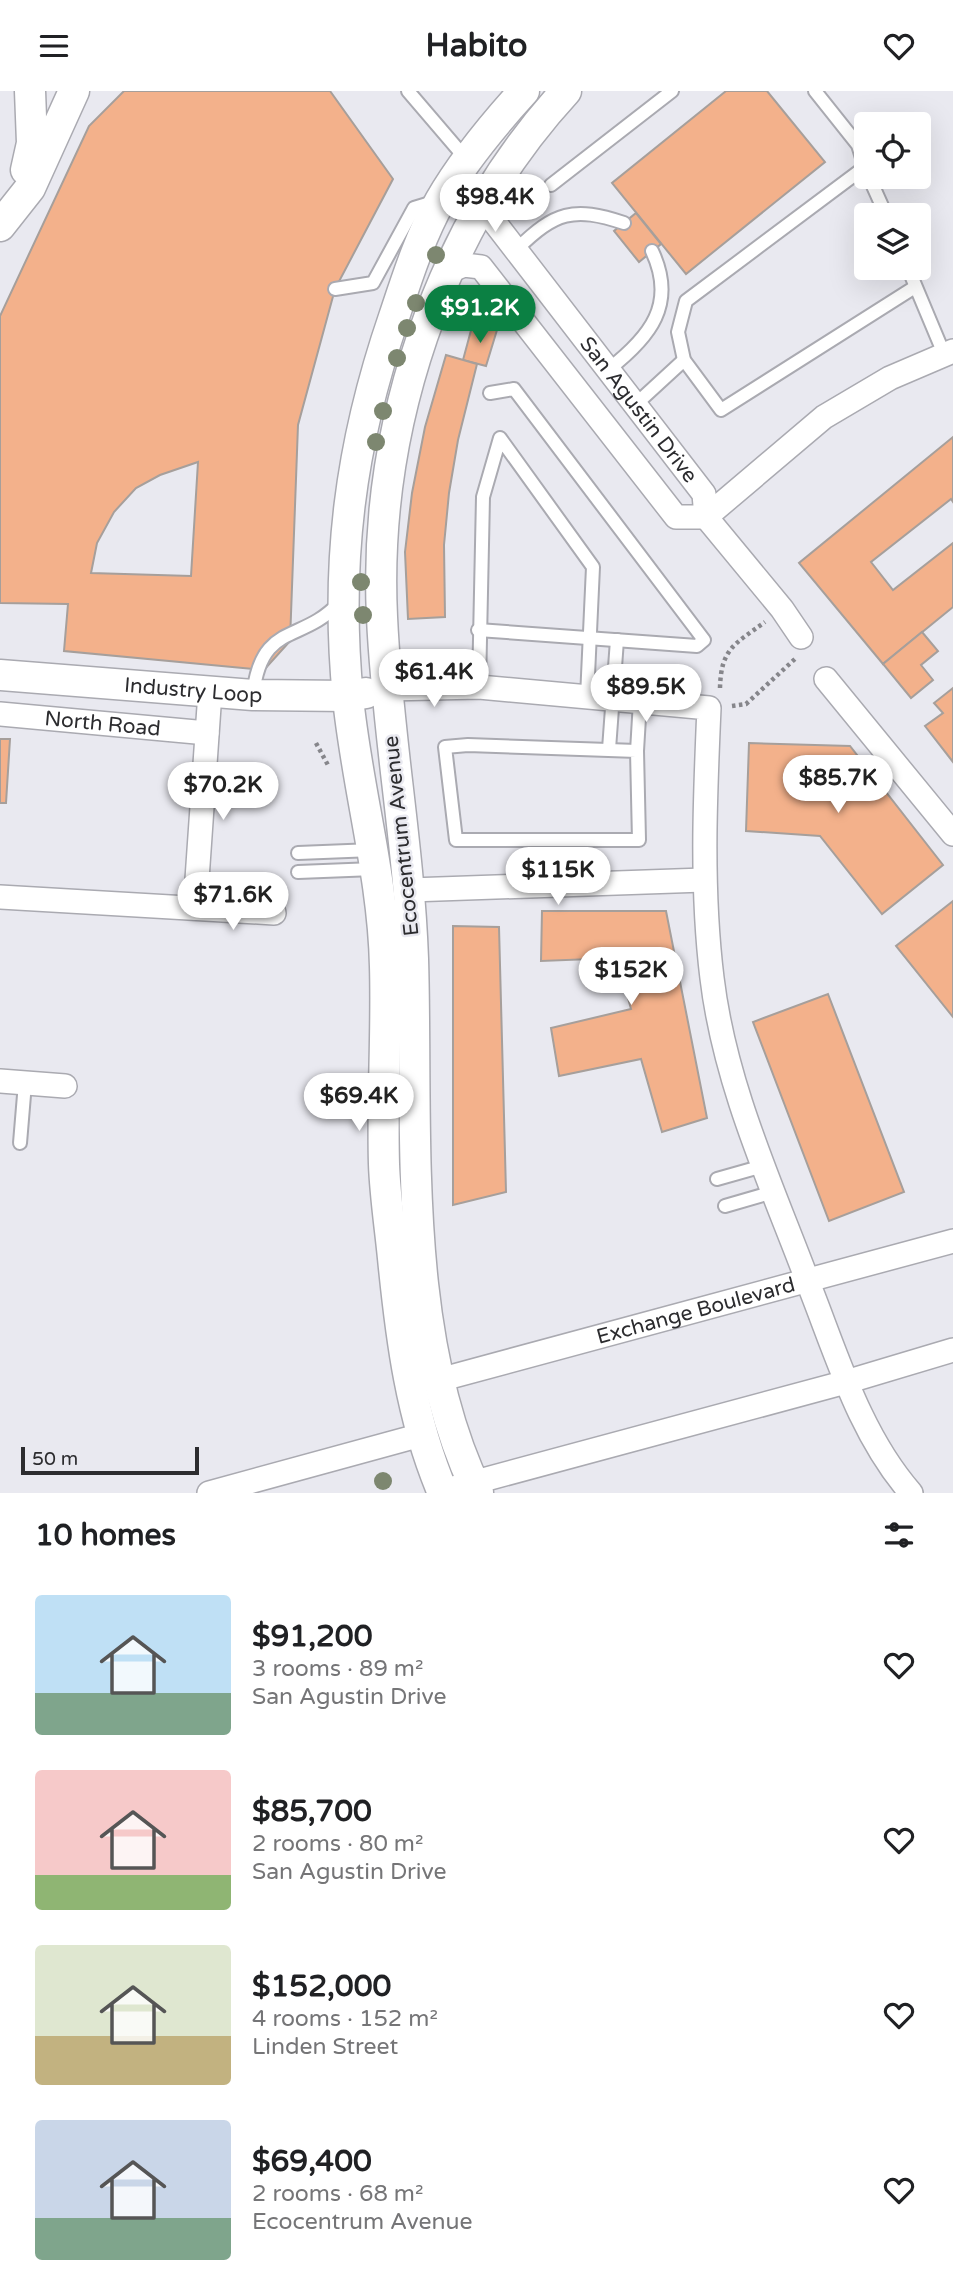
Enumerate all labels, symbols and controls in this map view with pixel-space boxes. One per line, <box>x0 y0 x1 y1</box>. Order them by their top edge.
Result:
icon: menu <box>35 27 73 65</box>
text: Habito <box>426 27 527 65</box>
icon: heart <box>880 27 918 65</box>
map controls <box>854 112 931 280</box>
button: locate <box>854 112 931 189</box>
pin: $98.4K <box>438 174 552 234</box>
text: $98.4K <box>456 183 534 211</box>
button: layers <box>854 203 931 280</box>
pin: $91.2K <box>423 285 537 345</box>
text: $91.2K <box>441 294 519 322</box>
street label: San Agustin Drive <box>574 332 703 488</box>
pin: $61.4K <box>377 649 491 709</box>
text: $61.4K <box>395 658 473 686</box>
pin: $89.5K <box>589 665 703 724</box>
street label: Industry Loop <box>123 673 263 708</box>
text: $89.5K <box>607 673 685 701</box>
street label: North Road <box>43 706 162 742</box>
street label: Ecocentrum Avenue <box>379 734 424 937</box>
pin: $85.7K <box>781 755 895 815</box>
pin: $70.2K <box>166 763 280 822</box>
text: $85.7K <box>799 764 877 792</box>
text: $70.2K <box>184 771 262 799</box>
pin: $115K <box>509 847 607 907</box>
text: $115K <box>522 856 594 884</box>
pin: $71.6K <box>176 873 290 932</box>
text: $71.6K <box>194 881 272 909</box>
pin: $152K <box>582 947 680 1007</box>
text: $152K <box>595 956 667 984</box>
pin: $69.4K <box>302 1073 416 1133</box>
text: $69.4K <box>320 1082 398 1110</box>
street label: Exchange Boulevard <box>594 1272 798 1350</box>
scale bar <box>21 1444 200 1476</box>
text: 50 m <box>32 1448 78 1470</box>
icon: filters <box>880 1516 918 1554</box>
text: 10 homes <box>35 1517 176 1554</box>
text: $91,200 <box>252 1618 372 1655</box>
icon: home <box>91 1623 175 1707</box>
icon: heart <box>880 1646 918 1684</box>
text: 3 rooms · 89 m² <box>252 1655 423 1683</box>
text: San Agustin Drive <box>252 1683 447 1711</box>
text: $85,700 <box>252 1793 372 1830</box>
icon: home <box>91 1798 175 1882</box>
icon: heart <box>880 1821 918 1859</box>
text: 2 rooms · 80 m² <box>252 1830 423 1858</box>
text: San Agustin Drive <box>252 1858 447 1886</box>
text: $152,000 <box>252 1968 391 2005</box>
icon: home <box>91 1973 175 2057</box>
icon: heart <box>880 1996 918 2034</box>
text: 4 rooms · 152 m² <box>252 2005 438 2033</box>
text: Linden Street <box>252 2033 398 2061</box>
text: $69,400 <box>252 2143 372 2180</box>
icon: home <box>91 2148 175 2232</box>
icon: heart <box>880 2171 918 2209</box>
text: 2 rooms · 68 m² <box>252 2180 423 2208</box>
text: Ecocentrum Avenue <box>252 2208 472 2236</box>

